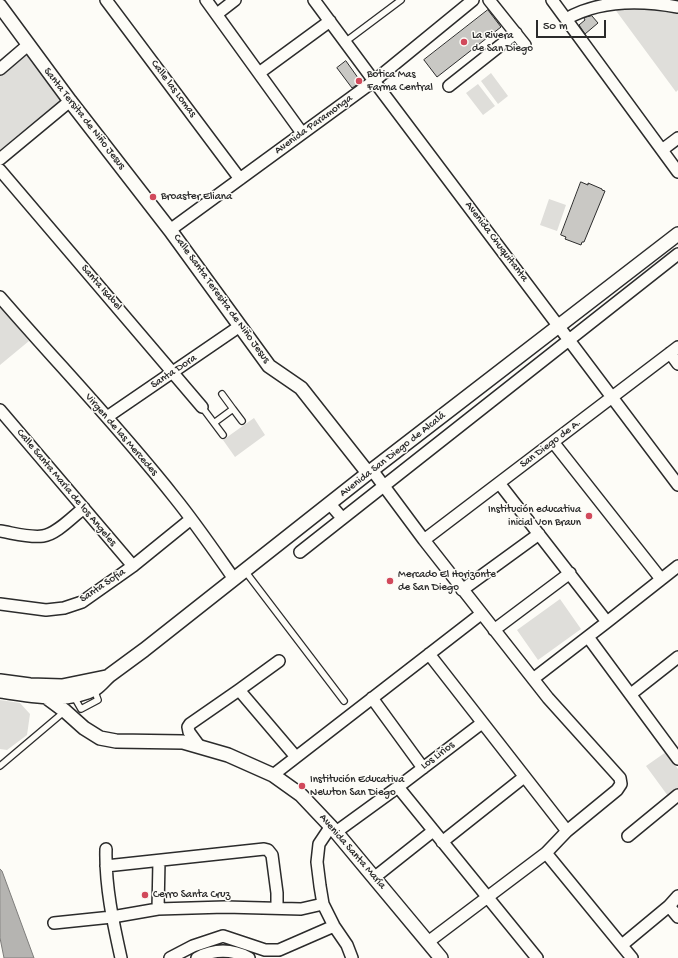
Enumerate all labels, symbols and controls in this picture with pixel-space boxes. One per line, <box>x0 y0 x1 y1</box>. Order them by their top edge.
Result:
scale bar <box>538 12 608 38</box>
text: 50 m <box>543 20 568 34</box>
place label: La Rivera de San Diego <box>472 29 533 55</box>
marker: La Rivera de San Diego <box>459 37 469 47</box>
street label: Calle las Lomas <box>147 58 199 120</box>
street label: Santa Tersita de Niño Jesus <box>40 65 128 173</box>
place label: Botica Mas Farma Central <box>367 68 433 94</box>
marker: Botica Mas Farma Central <box>354 76 364 86</box>
street label: Avenida Paramonga <box>272 92 356 158</box>
place label: Broaster Eliana <box>161 190 232 204</box>
marker: Broaster Eliana <box>148 192 158 202</box>
street label: Avenida Chuquitanta <box>461 199 531 285</box>
street label: Calle Santa Teresita de Niño Jesus <box>170 232 272 366</box>
street label: Santa Isabel <box>78 262 124 314</box>
street label: Santa Dora <box>149 352 199 392</box>
street label: Virgen de las Mercedes <box>82 391 160 479</box>
street label: Avenida San Diego de Alcalá <box>337 410 449 500</box>
street label: San Diego de A. <box>518 417 584 471</box>
street label: Calle Santa Maria de los Angeles <box>13 427 119 549</box>
place label: Institución educativa inicial Von Braun <box>488 503 581 529</box>
marker: Institución educativa inicial Von Braun <box>584 511 594 521</box>
street label: Santa Sofia <box>78 566 128 606</box>
place label: Mercado El Horizonte de San Diego <box>398 568 496 594</box>
marker: Mercado El Horizonte de San Diego <box>385 576 395 586</box>
street label: Los Lirios <box>419 739 457 773</box>
place label: Institución Educativa Newton San Diego <box>310 773 404 799</box>
marker: Institución Educativa Newton San Diego <box>297 781 307 791</box>
street label: Avenida Santa María <box>316 812 388 892</box>
place label: Cerro Santa Cruz <box>153 888 230 902</box>
marker: Cerro Santa Cruz <box>140 890 150 900</box>

